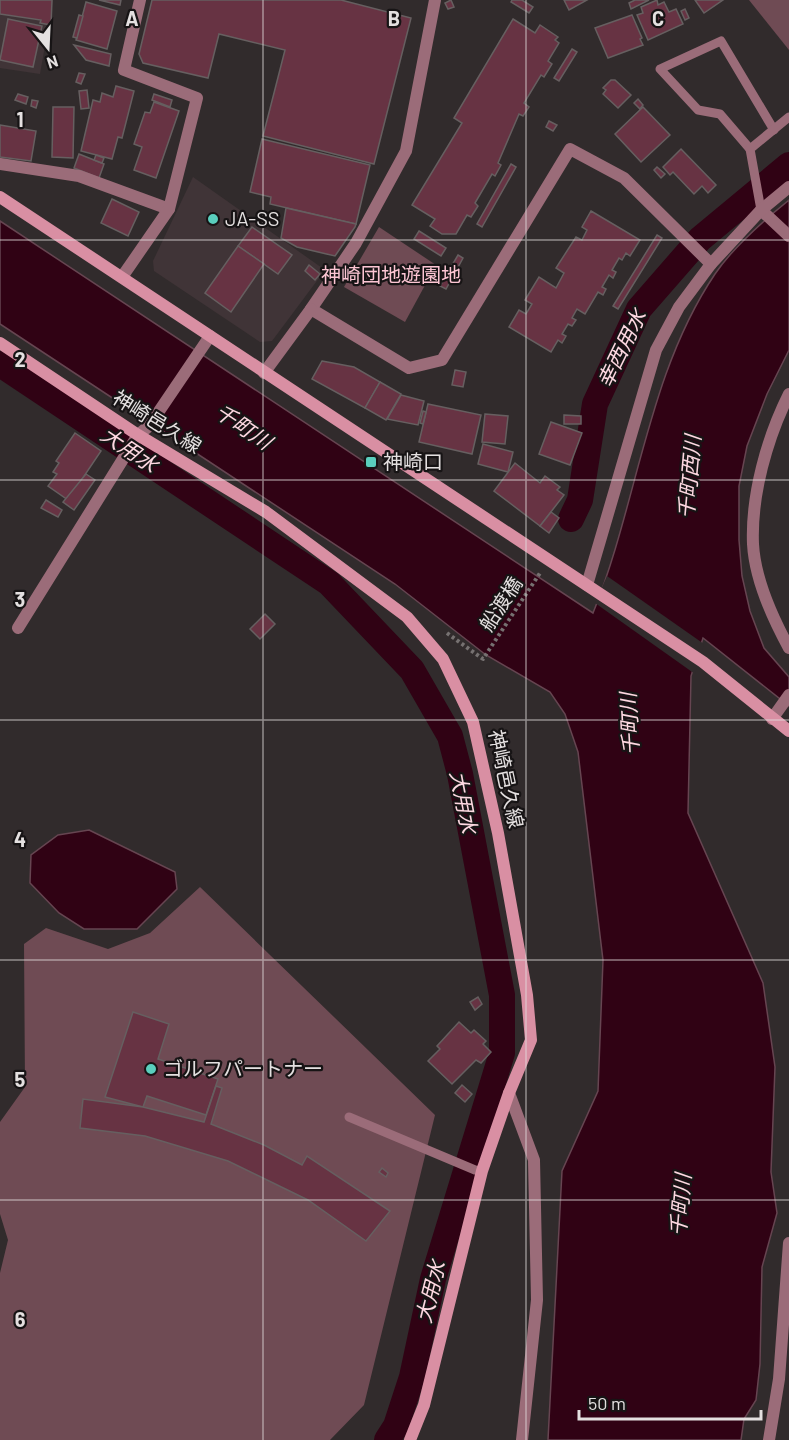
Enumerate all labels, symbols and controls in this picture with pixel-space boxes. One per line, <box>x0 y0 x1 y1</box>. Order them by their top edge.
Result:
text: A <box>125 6 139 30</box>
text: B <box>388 6 400 30</box>
text: C <box>652 6 664 30</box>
north arrow <box>18 18 78 78</box>
text: N <box>45 52 61 73</box>
text: 1 <box>16 107 24 131</box>
place label: JA-SS <box>225 206 280 230</box>
marker: JA-SS <box>206 212 220 226</box>
park label: 神崎団地遊園地 <box>321 262 461 286</box>
water label: 幸西用水 <box>591 303 651 392</box>
text: 2 <box>14 347 26 371</box>
street label: 神崎邑久線 <box>109 384 206 458</box>
water label: 千町川 <box>211 398 279 455</box>
water label: 大用水 <box>97 421 165 478</box>
water label: 千町西川 <box>672 432 705 520</box>
place label: 神崎口 <box>383 449 443 473</box>
marker: 神崎口 <box>364 455 378 469</box>
street label: 船渡橋 <box>474 572 527 635</box>
text: 3 <box>15 587 25 611</box>
water label: 千町川 <box>614 690 643 756</box>
street label: 神崎邑久線 <box>485 727 529 830</box>
water label: 大用水 <box>446 768 483 837</box>
text: 4 <box>14 827 26 851</box>
place label: ゴルフパートナー <box>163 1056 323 1080</box>
marker: ゴルフパートナー <box>144 1062 158 1076</box>
text: 5 <box>15 1067 26 1091</box>
water label: 千町川 <box>664 1170 695 1237</box>
water label: 大用水 <box>410 1256 450 1325</box>
text: 6 <box>15 1307 26 1331</box>
scale bar <box>579 1383 760 1421</box>
text: 50 m <box>588 1392 626 1414</box>

